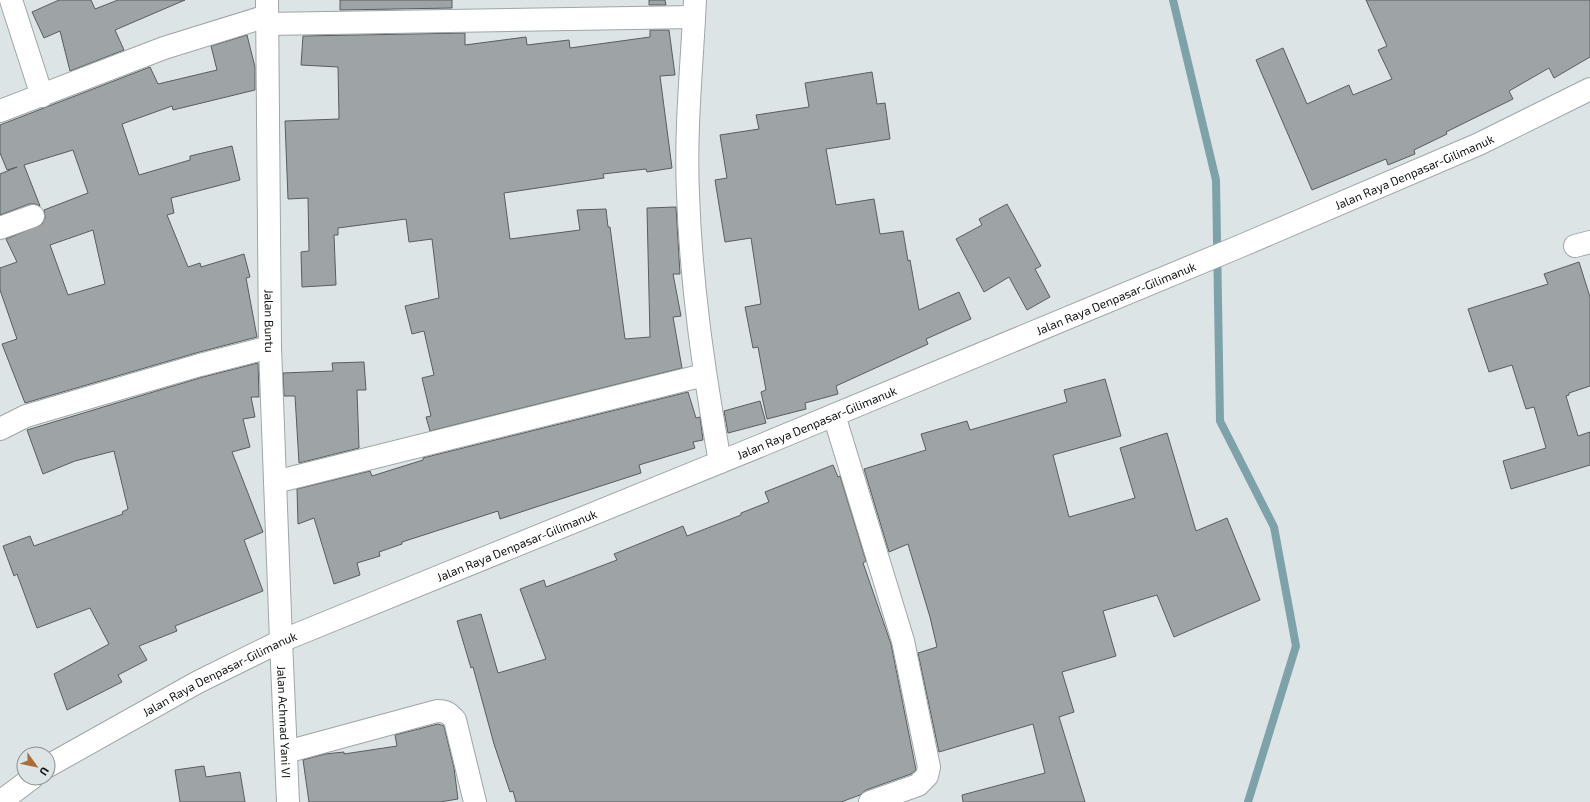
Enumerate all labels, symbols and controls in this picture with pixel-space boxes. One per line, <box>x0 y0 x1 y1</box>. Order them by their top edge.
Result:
street label: Jalan Raya Denpasar-Gilimanuk <box>1333 131 1496 212</box>
street label: Jalan Raya Denpasar-Gilimanuk <box>1034 259 1198 337</box>
street label: Jalan Buntu <box>263 289 277 353</box>
street label: Jalan Raya Denpasar-Gilimanuk <box>735 383 898 462</box>
street label: Jalan Raya Denpasar-Gilimanuk <box>435 506 599 584</box>
street label: Jalan Raya Denpasar-Gilimanuk <box>140 628 299 719</box>
street label: Jalan Achmad Yani VI <box>275 665 294 778</box>
north arrow <box>16 746 56 786</box>
text: U <box>37 765 52 778</box>

